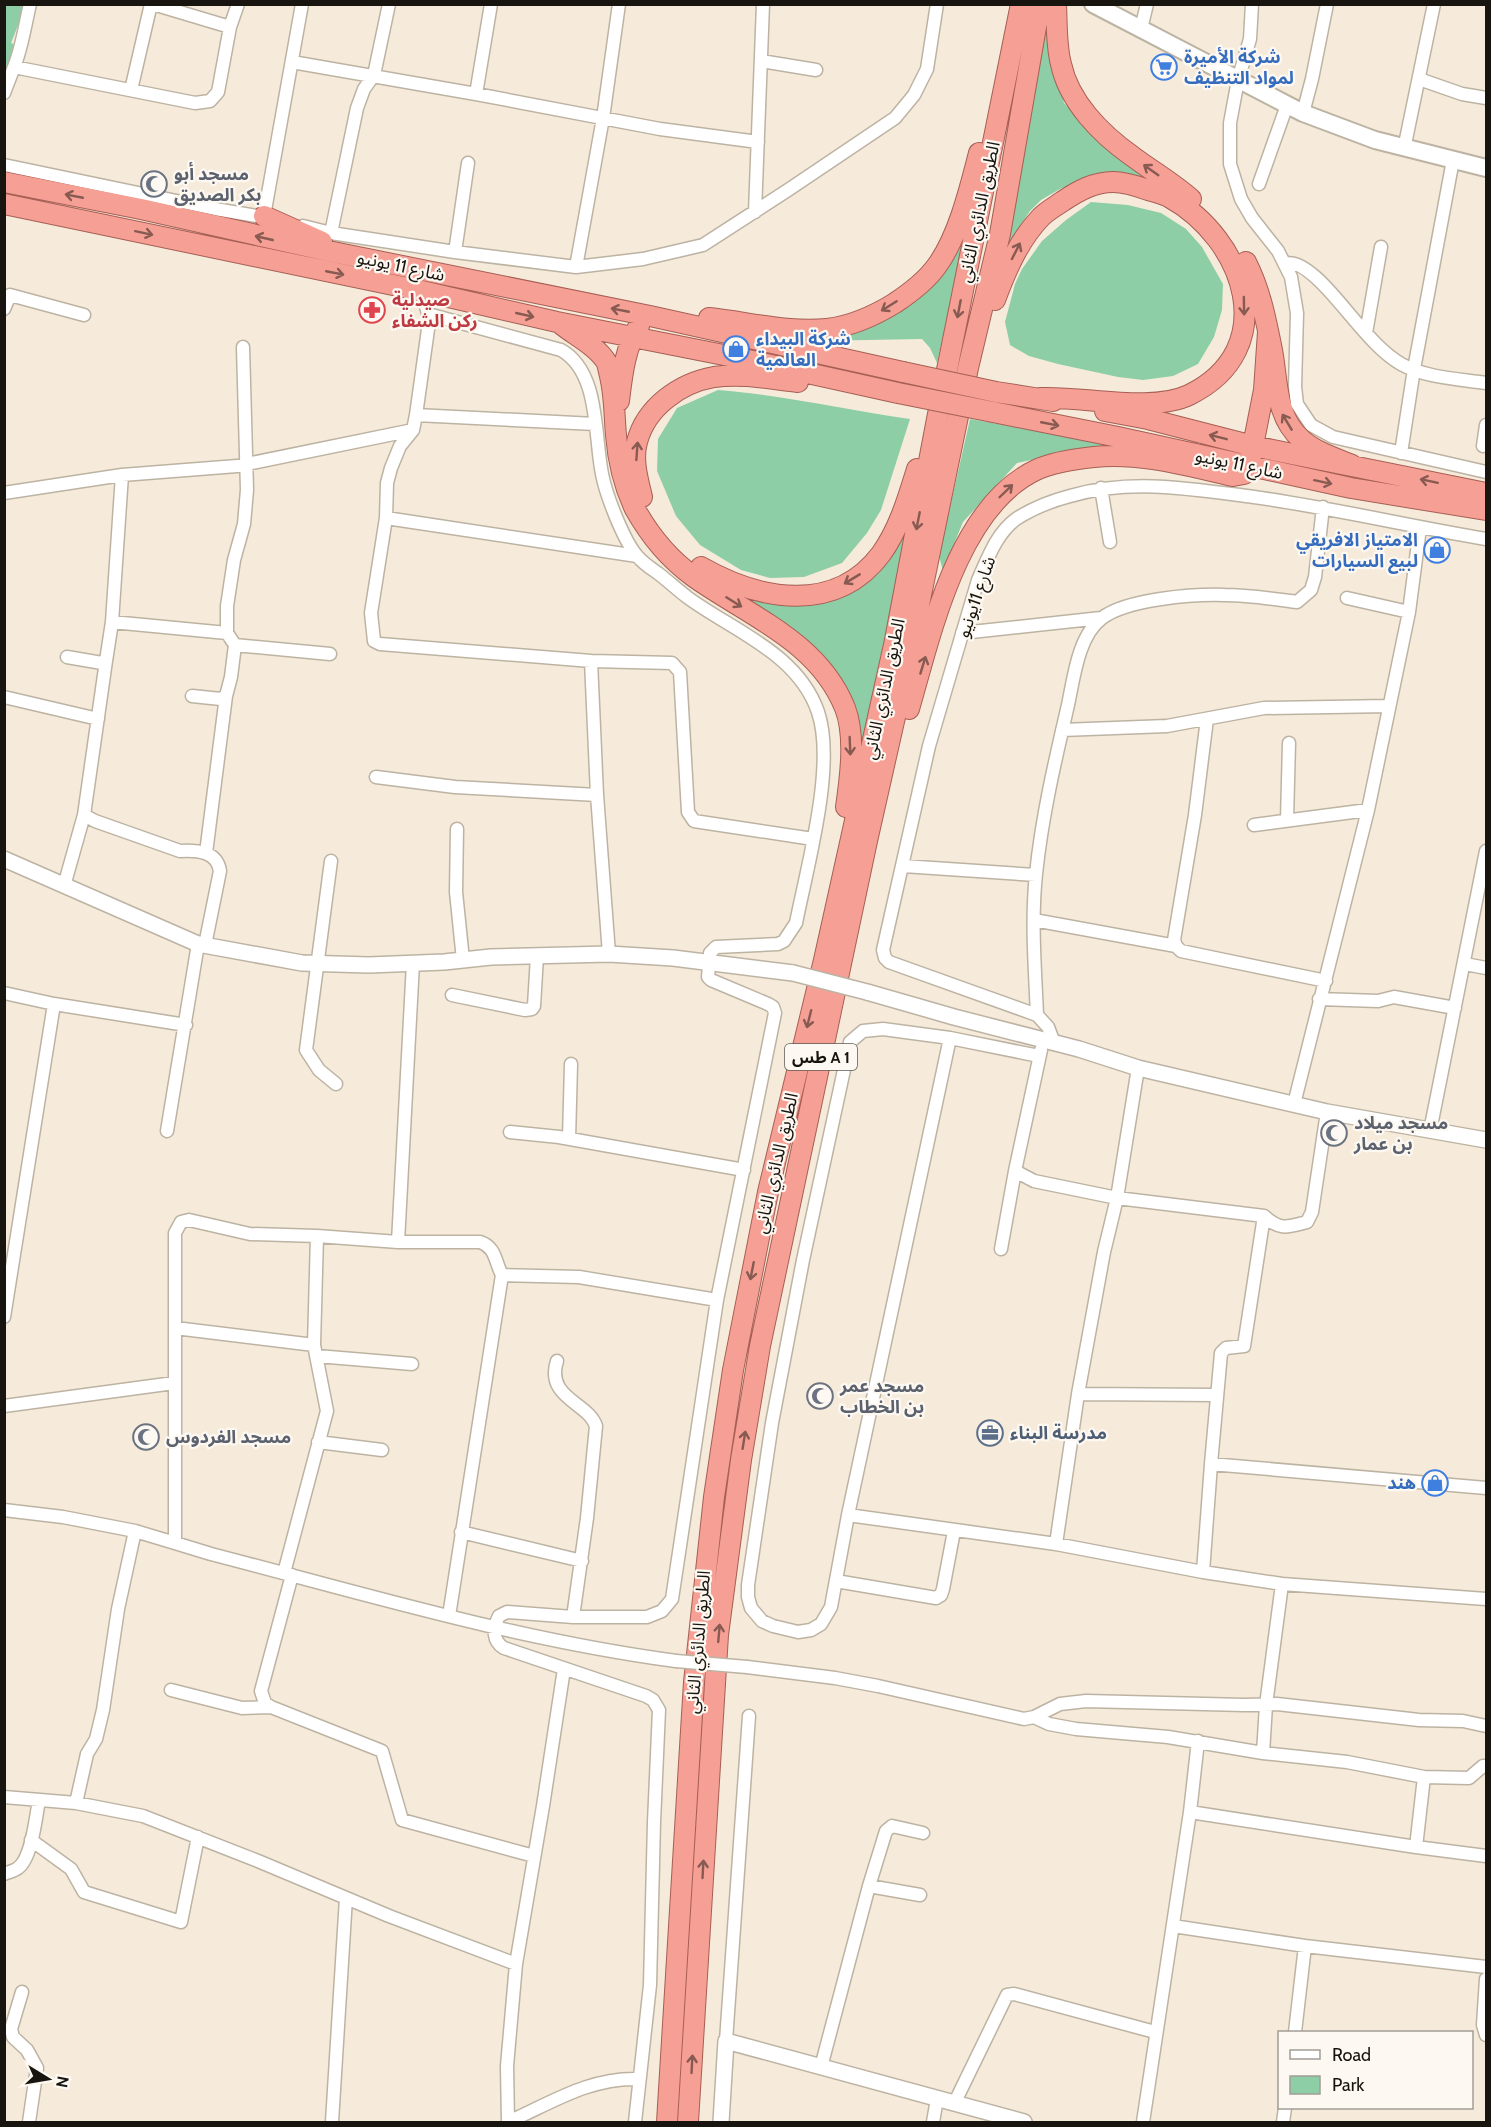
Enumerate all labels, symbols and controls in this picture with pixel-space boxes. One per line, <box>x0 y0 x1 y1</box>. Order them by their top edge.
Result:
place label: شركة الأميرة لمواد التنظيف <box>1184 46 1294 89</box>
supermarket icon: شركة الأميرة لمواد التنظيف <box>1149 52 1179 82</box>
street label: الطريق الدائري الثاني <box>953 139 1007 285</box>
place label: مسجد أبو بكر الصديق <box>174 161 261 206</box>
one-way arrow <box>1144 164 1160 176</box>
mosque icon: مسجد أبو بكر الصديق <box>139 169 169 199</box>
one-way arrow <box>65 190 84 201</box>
one-way arrow <box>134 228 153 239</box>
one-way arrow <box>255 231 274 243</box>
one-way arrow <box>1011 243 1022 261</box>
street label: شارع 11 يونيو <box>355 246 447 289</box>
one-way arrow <box>325 268 344 279</box>
place label: صيدلية ركن الشفاء <box>392 289 478 332</box>
pharmacy icon: صيدلية ركن الشفاء <box>357 295 387 325</box>
one-way arrow <box>1238 296 1250 316</box>
one-way arrow <box>953 299 964 318</box>
one-way arrow <box>881 301 898 313</box>
one-way arrow <box>611 304 630 315</box>
one-way arrow <box>516 309 535 321</box>
place label: شركة البيداء العالمية <box>756 328 851 371</box>
shop icon: شركة البيداء العالمية <box>721 334 751 364</box>
one-way arrow <box>1281 414 1293 431</box>
one-way arrow <box>1040 419 1059 430</box>
one-way arrow <box>1209 431 1228 443</box>
one-way arrow <box>631 442 642 462</box>
street label: شارع 11 يونيو <box>1193 444 1285 487</box>
one-way arrow <box>1420 475 1440 486</box>
one-way arrow <box>1312 477 1332 488</box>
one-way arrow <box>999 484 1014 499</box>
one-way arrow <box>912 511 923 530</box>
place label: الامتياز الافريقي لبيع السيارات <box>1296 529 1418 574</box>
shop icon: الامتياز الافريقي لبيع السيارات <box>1422 535 1452 565</box>
street label: شارع 11يونيو <box>952 553 1003 642</box>
one-way arrow <box>844 573 861 585</box>
one-way arrow <box>725 596 742 609</box>
street label: الطريق الدائري الثاني <box>858 616 912 762</box>
one-way arrow <box>918 656 929 675</box>
one-way arrow <box>844 735 856 755</box>
one-way arrow <box>803 1009 815 1028</box>
road number: طس A 1 <box>785 1044 857 1070</box>
street label: الطريق الدائري الثاني <box>749 1090 805 1236</box>
place label: مسجد ميلاد بن عمار <box>1353 1112 1448 1155</box>
mosque icon: مسجد ميلاد بن عمار <box>1319 1118 1349 1148</box>
one-way arrow <box>746 1260 757 1280</box>
place label: مسجد عمر بن الخطاب <box>839 1375 924 1418</box>
mosque icon: مسجد عمر بن الخطاب <box>805 1381 835 1411</box>
office icon: مدرسة البناء <box>975 1418 1005 1448</box>
mosque icon: مسجد الفردوس <box>131 1422 161 1452</box>
place label: مدرسة البناء <box>1010 1422 1107 1444</box>
place label: مسجد الفردوس <box>166 1426 291 1448</box>
one-way arrow <box>739 1430 750 1450</box>
shop icon: هند <box>1420 1468 1450 1498</box>
place label: هند <box>1387 1472 1416 1494</box>
street label: الطريق الدائري الثاني <box>681 1569 717 1715</box>
one-way arrow <box>713 1624 724 1643</box>
one-way arrow <box>698 1860 709 1880</box>
legend <box>1278 2031 1473 2109</box>
text: Road <box>1332 2044 1371 2066</box>
north arrow <box>18 2049 78 2109</box>
one-way arrow <box>686 2055 697 2075</box>
text: N <box>52 2074 73 2089</box>
text: Park <box>1332 2074 1365 2096</box>

